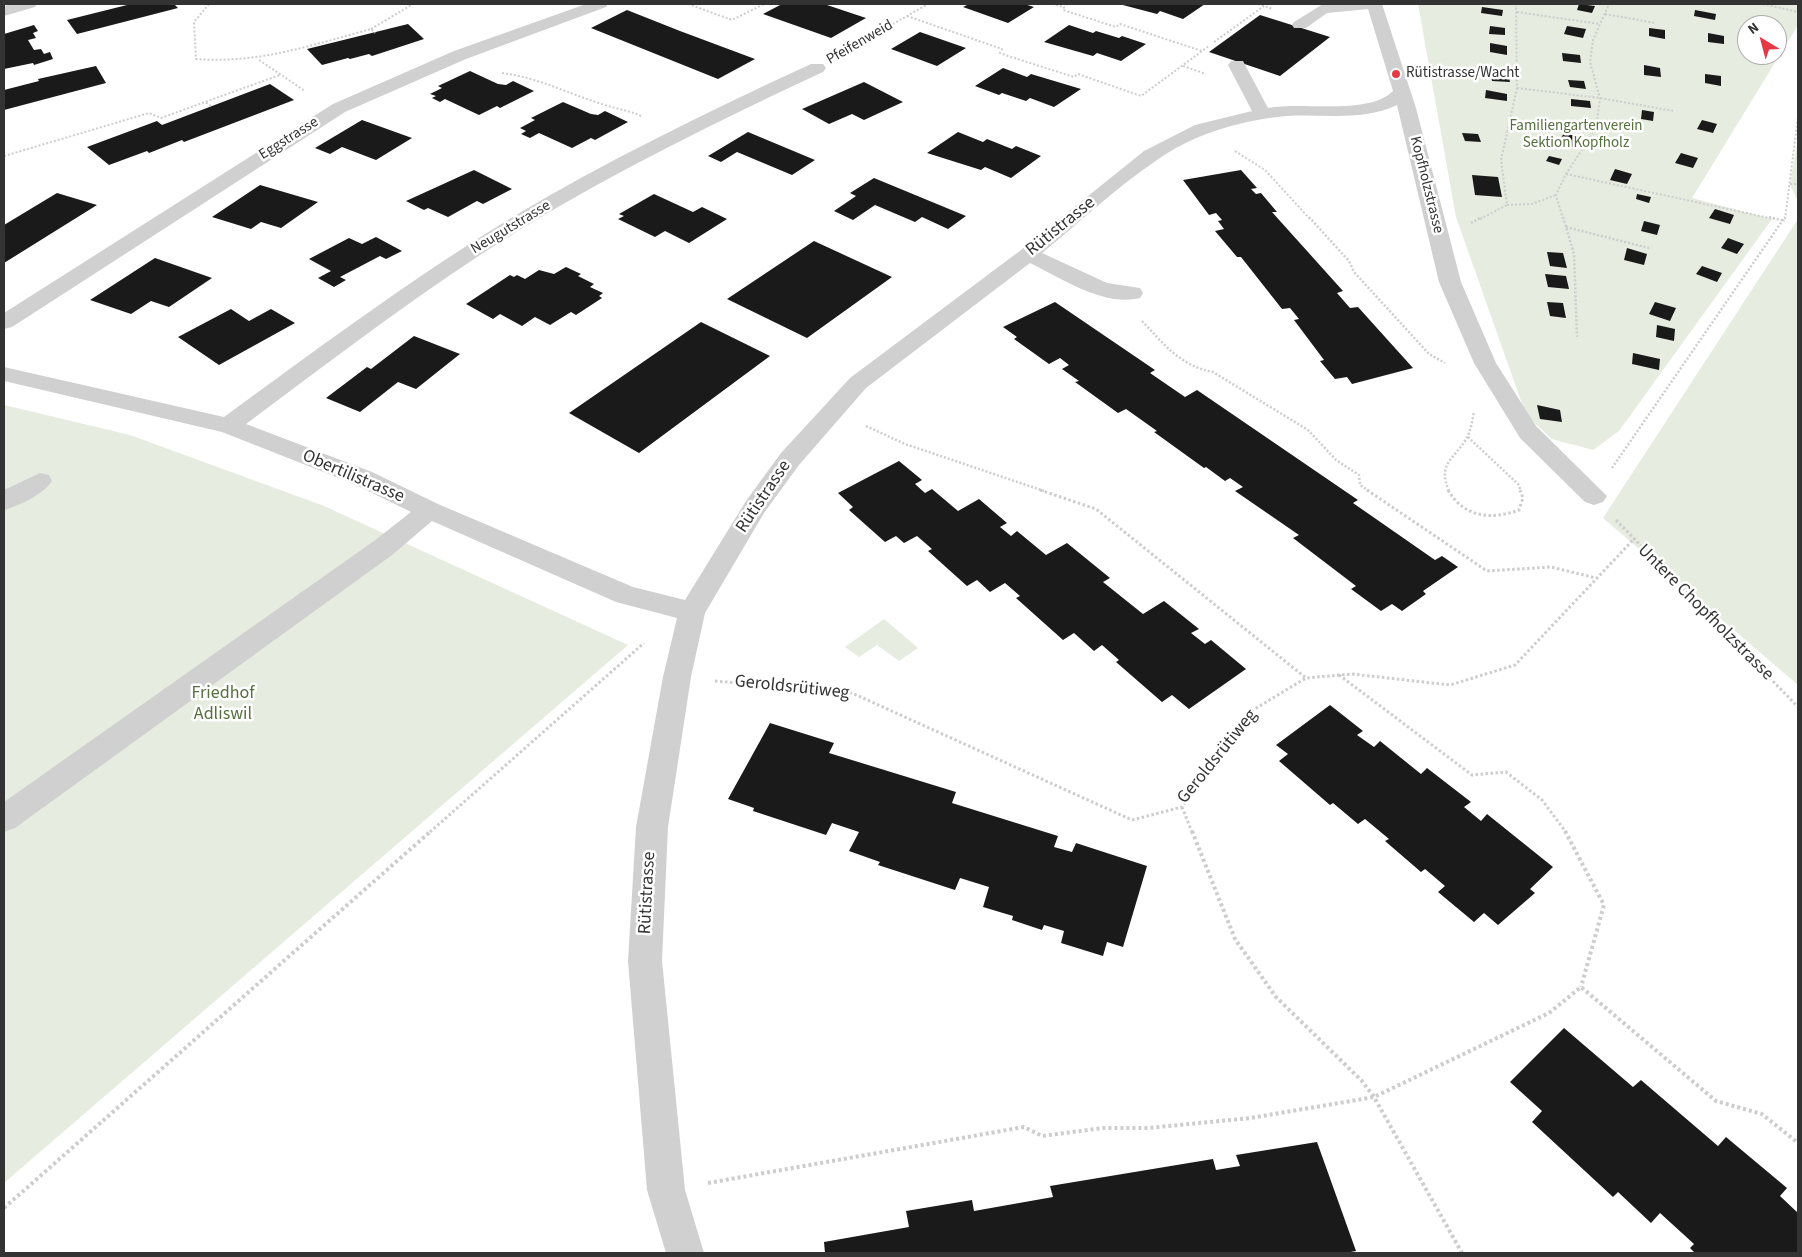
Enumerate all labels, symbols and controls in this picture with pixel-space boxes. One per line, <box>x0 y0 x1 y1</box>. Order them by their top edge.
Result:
north arrow <box>1737 15 1787 65</box>
street label: Pfeifenweid <box>823 17 897 69</box>
text: N <box>1744 18 1763 40</box>
place label: Rütistrasse/Wacht <box>1406 65 1519 83</box>
marker: Rütistrasse/Wacht <box>1390 68 1402 80</box>
street label: Eggstrasse <box>256 114 322 164</box>
park label: Familiengartenverein Sektion Kopfholz <box>1509 118 1643 153</box>
street label: Kopfholzstrasse <box>1405 135 1447 235</box>
street label: Rütistrasse <box>1022 193 1100 261</box>
street label: Neugutstrasse <box>468 197 554 259</box>
street label: Obertilistrasse <box>299 446 407 508</box>
street label: Rütistrasse <box>732 457 796 537</box>
street label: Untere Chopfholzstrasse <box>1632 540 1778 686</box>
street label: Geroldsrütiweg <box>734 671 850 705</box>
park label: Friedhof Adliswil <box>192 683 254 726</box>
street label: Geroldsrütiweg <box>1173 705 1263 809</box>
street label: Rütistrasse <box>635 851 661 935</box>

